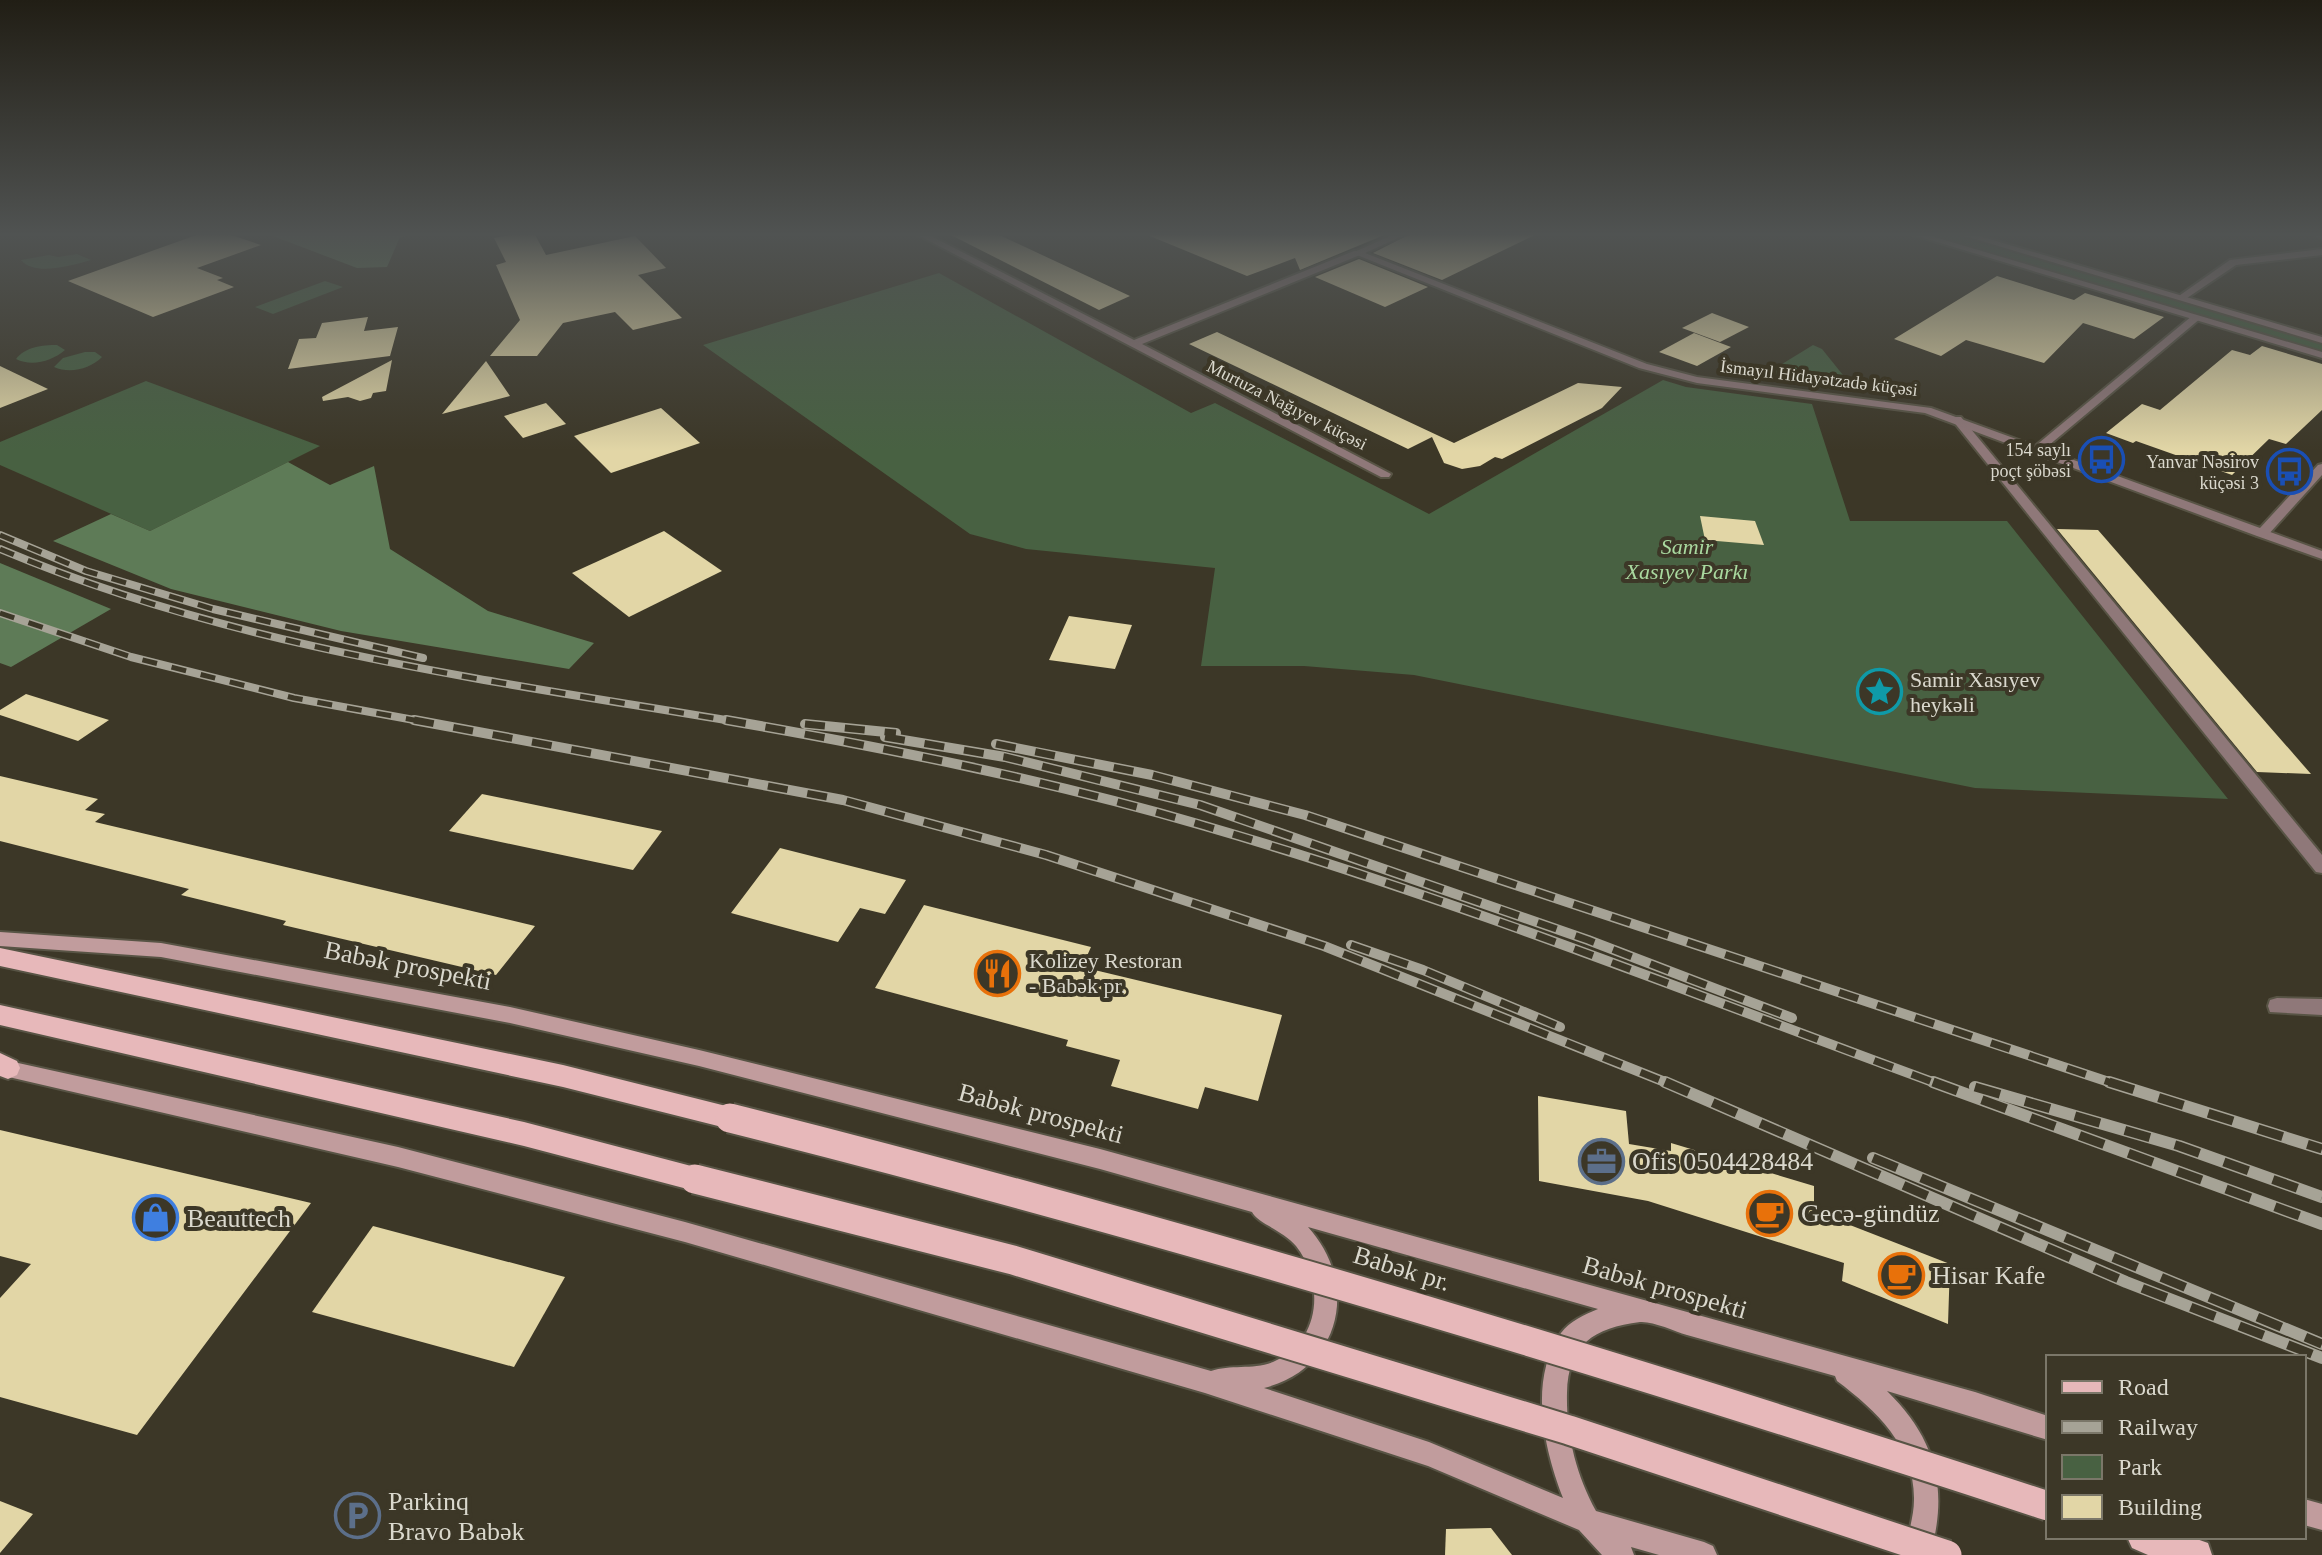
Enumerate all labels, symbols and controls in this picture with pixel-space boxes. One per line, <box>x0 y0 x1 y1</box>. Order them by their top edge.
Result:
street label: Murtuza Nağıyev küçəsi <box>1204 356 1370 454</box>
street label: İsmayıl Hidayətzadə küçəsi <box>1719 356 1919 400</box>
bus stop icon: 154 saylı poçt şöbəsi <box>2078 436 2126 484</box>
place label: 154 saylı poçt şöbəsi <box>1991 440 2071 481</box>
bus stop icon: Yanvar Nəsirov küçəsi 3 <box>2266 448 2314 496</box>
place label: Yanvar Nəsirov küçəsi 3 <box>2146 452 2259 493</box>
park label: Samir Xasıyev Parkı <box>1625 534 1748 584</box>
place label: Samir Xasıyev heykəli <box>1910 667 2040 717</box>
place icon: Samir Xasıyev heykəli <box>1855 668 1903 716</box>
street label: Babək prospekti <box>322 935 494 996</box>
place label: Kolizey Restoran - Babək pr. <box>1029 948 1182 998</box>
restaurant icon: Kolizey Restoran - Babək pr. <box>974 949 1022 997</box>
street label: Babək prospekti <box>955 1078 1127 1149</box>
office icon: Ofis 0504428484 <box>1577 1137 1625 1185</box>
place label: Ofis 0504428484 <box>1632 1147 1813 1176</box>
cafe icon: Gecə-gündüz <box>1746 1189 1794 1237</box>
shop icon: Beauttech <box>132 1194 180 1242</box>
place label: Gecə-gündüz <box>1801 1199 1940 1228</box>
place label: Beauttech <box>187 1204 291 1233</box>
street label: Babək pr. <box>1350 1240 1454 1297</box>
street label: Babək prospekti <box>1579 1250 1750 1325</box>
cafe icon: Hisar Kafe <box>1877 1251 1925 1299</box>
place label: Hisar Kafe <box>1932 1261 2045 1290</box>
legend <box>2046 1355 2306 1539</box>
text: Road <box>2118 1374 2169 1400</box>
text: Railway <box>2118 1414 2198 1440</box>
text: Park <box>2118 1454 2162 1480</box>
place label: Parkinq Bravo Babək <box>388 1487 524 1546</box>
parking icon: Parkinq Bravo Babək <box>333 1492 381 1540</box>
text: Building <box>2118 1494 2202 1520</box>

